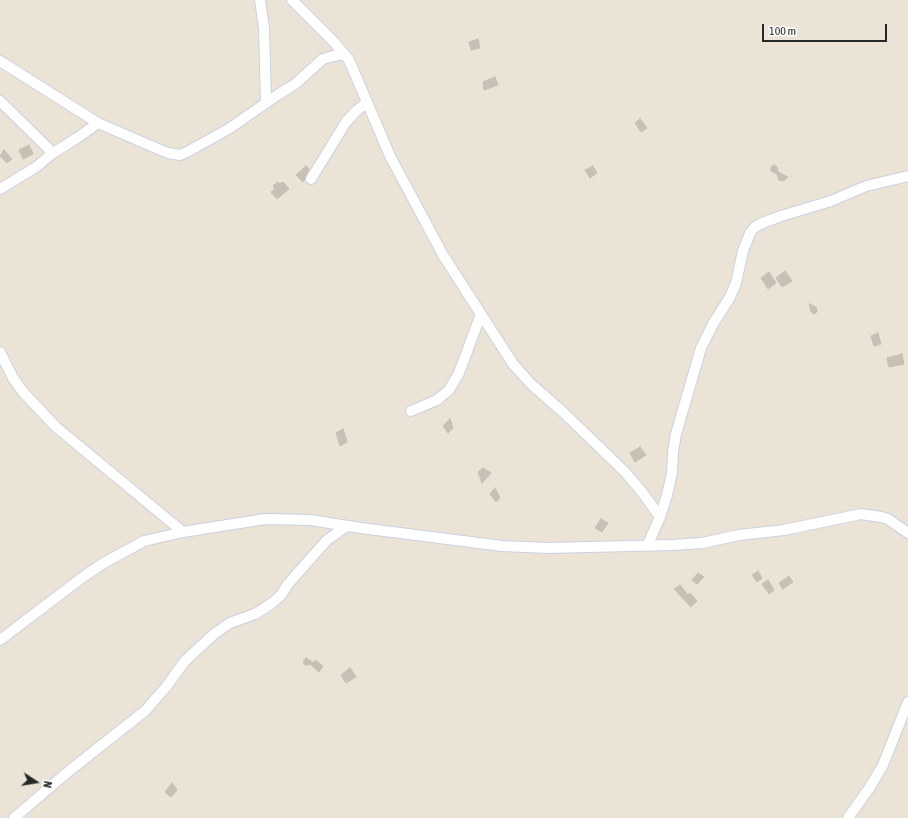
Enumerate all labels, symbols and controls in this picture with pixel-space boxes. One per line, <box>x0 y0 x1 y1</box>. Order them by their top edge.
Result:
scale bar <box>764 16 889 42</box>
text: 100 m <box>769 24 796 38</box>
north arrow <box>16 762 56 802</box>
text: N <box>41 780 54 789</box>

